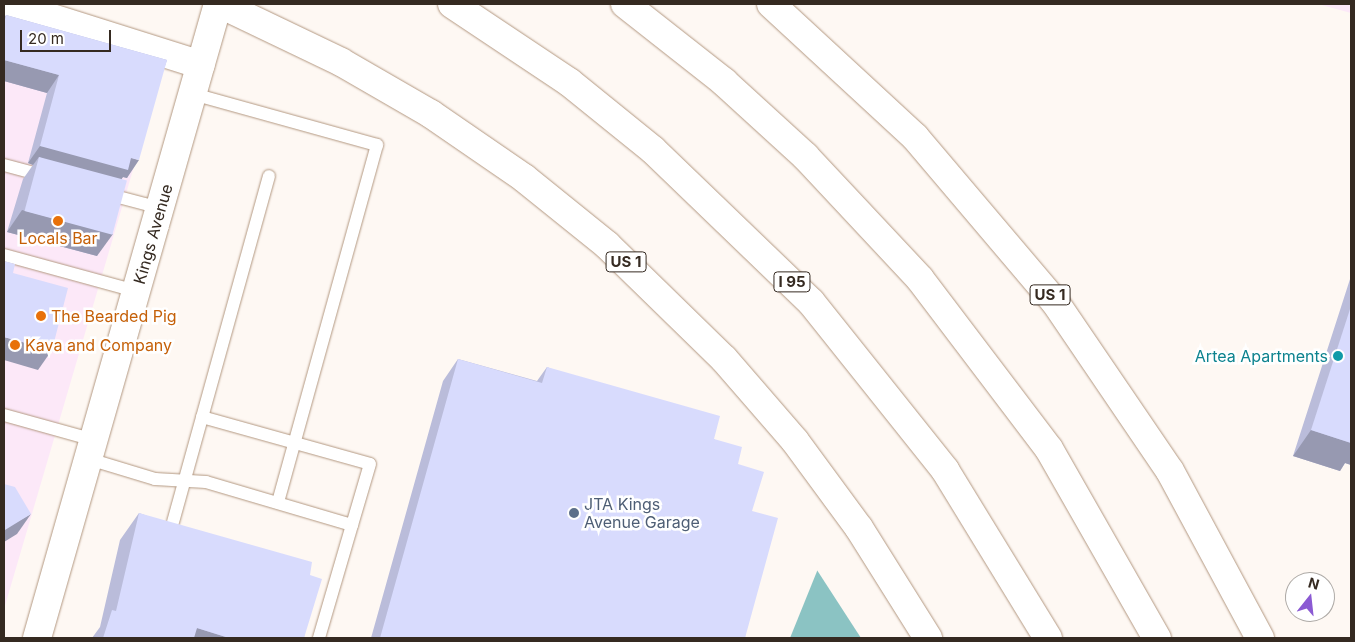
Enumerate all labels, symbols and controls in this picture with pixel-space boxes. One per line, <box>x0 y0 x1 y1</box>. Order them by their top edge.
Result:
scale bar <box>22 20 114 52</box>
text: 20 m <box>28 29 64 48</box>
street label: Kings Avenue <box>130 182 176 286</box>
marker: Locals Bar <box>52 215 64 227</box>
place label: Locals Bar <box>18 228 98 248</box>
road number: US 1 <box>605 250 647 274</box>
road number: I 95 <box>773 270 811 294</box>
road number: US 1 <box>1029 282 1071 308</box>
place label: The Bearded Pig <box>51 306 177 326</box>
marker: The Bearded Pig <box>35 310 47 322</box>
place label: Kava and Company <box>25 335 172 355</box>
marker: Kava and Company <box>9 339 21 351</box>
place label: Artea Apartments <box>1195 346 1328 366</box>
marker: Artea Apartments <box>1332 350 1344 362</box>
place label: JTA Kings Avenue Garage <box>584 494 700 532</box>
marker: JTA Kings Avenue Garage <box>568 507 580 519</box>
north arrow <box>1285 572 1335 622</box>
text: N <box>1307 573 1321 593</box>

